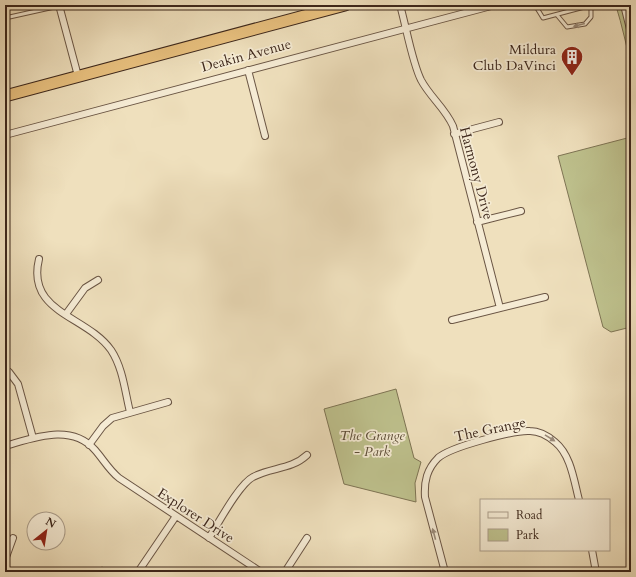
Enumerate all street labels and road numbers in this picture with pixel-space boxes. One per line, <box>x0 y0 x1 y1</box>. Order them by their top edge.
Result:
street label: Deakin Avenue <box>199 34 293 77</box>
street label: Harmony Drive <box>455 125 498 222</box>
street label: The Grange <box>453 413 528 446</box>
street label: Explorer Drive <box>153 483 238 547</box>

